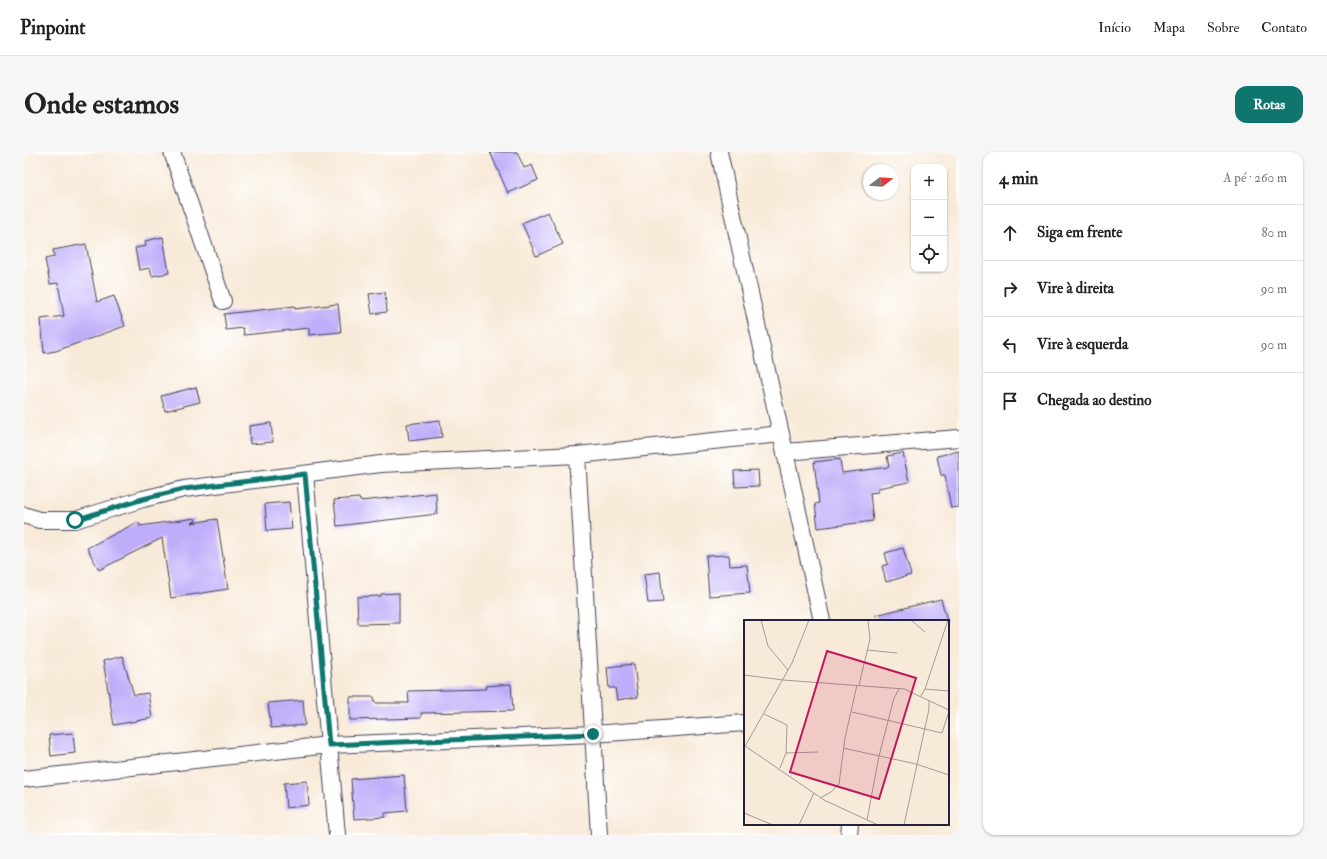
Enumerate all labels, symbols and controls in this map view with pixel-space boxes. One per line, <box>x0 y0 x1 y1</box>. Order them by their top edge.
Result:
text: Pinpoint <box>20 16 85 40</box>
text: Início <box>1098 19 1131 36</box>
text: Mapa <box>1153 19 1185 36</box>
text: Sobre <box>1207 19 1239 36</box>
text: Contato <box>1261 19 1307 36</box>
button: Rotas <box>1235 86 1303 123</box>
text: Onde estamos <box>24 87 179 122</box>
north arrow <box>863 164 899 200</box>
map controls <box>911 164 947 272</box>
button: + <box>911 164 947 200</box>
text: 4 min <box>999 168 1038 189</box>
text: A pé · 260 m <box>1223 170 1287 186</box>
button: − <box>911 200 947 236</box>
icon: ahead <box>999 222 1021 244</box>
text: Siga em frente <box>1037 223 1123 242</box>
text: 80 m <box>1261 225 1287 241</box>
button: locate <box>911 236 947 272</box>
icon: right <box>999 278 1021 300</box>
text: Vire à direita <box>1037 279 1114 298</box>
text: 90 m <box>1261 281 1287 297</box>
icon: left <box>999 334 1021 356</box>
text: Vire à esquerda <box>1037 335 1128 354</box>
text: 90 m <box>1261 337 1287 353</box>
icon: arrive <box>999 390 1021 412</box>
text: Chegada ao destino <box>1037 391 1152 410</box>
route start <box>66 511 84 529</box>
inset map <box>744 620 949 825</box>
route end <box>584 725 602 743</box>

